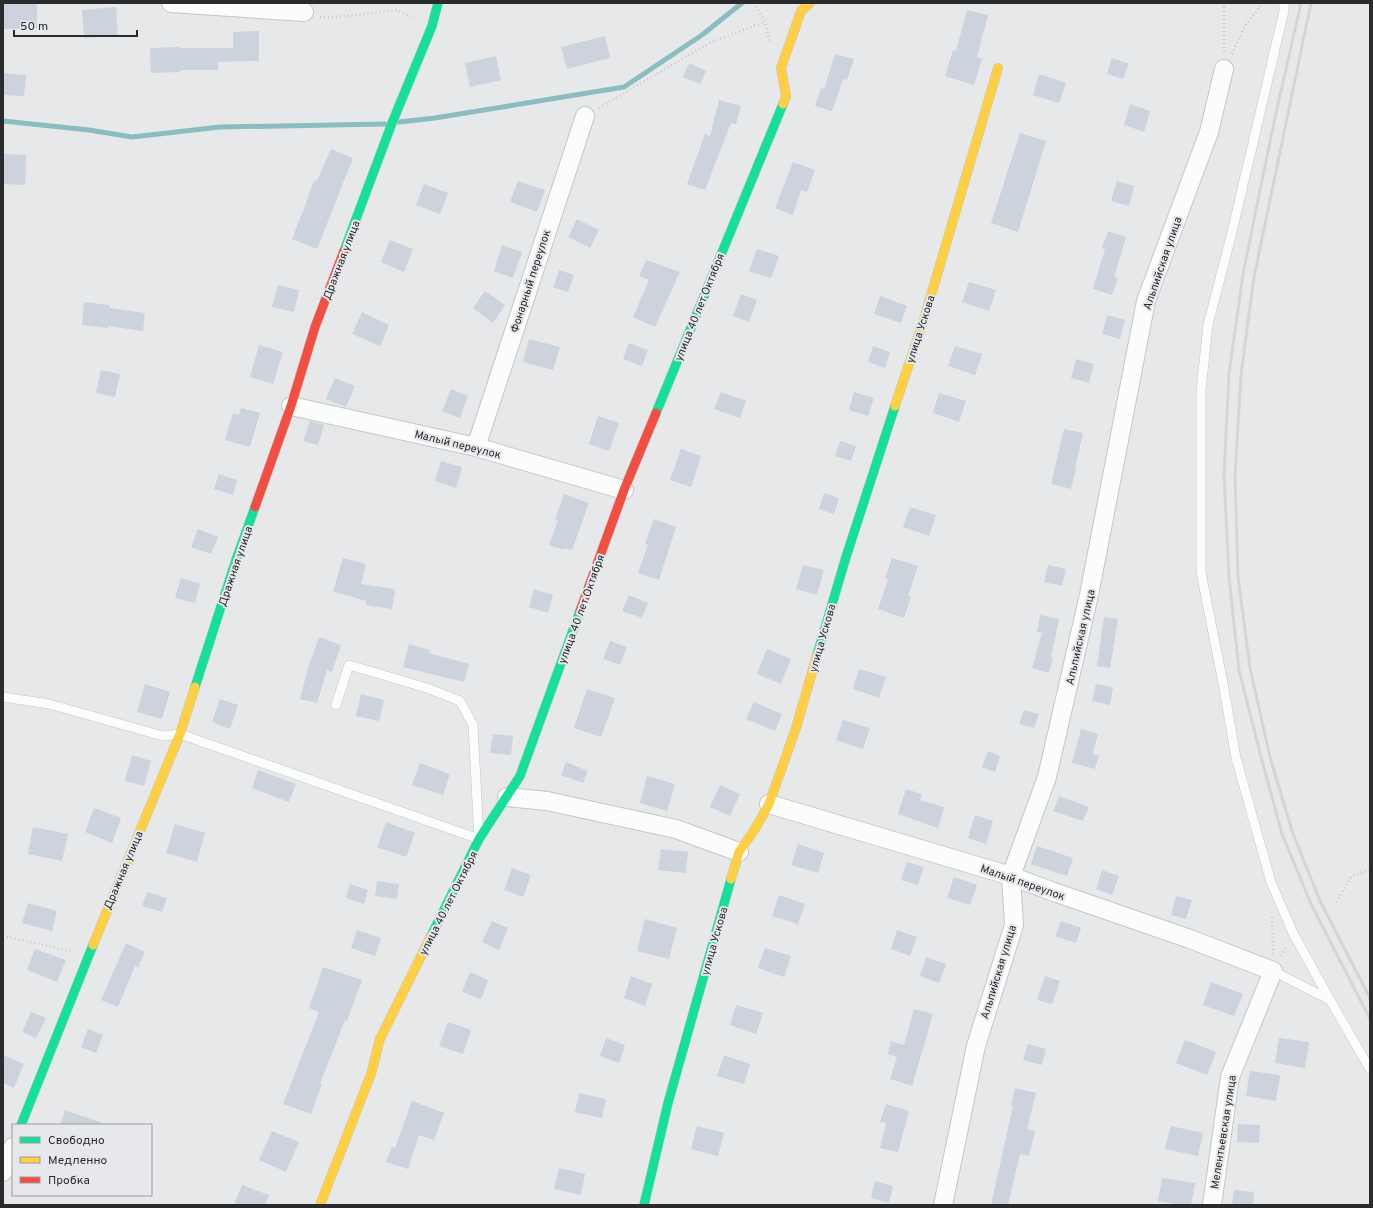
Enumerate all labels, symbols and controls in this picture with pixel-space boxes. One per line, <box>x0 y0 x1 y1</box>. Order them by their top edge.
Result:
scale bar <box>14 12 137 38</box>
text: 50 m <box>20 19 48 35</box>
street label: Альпийская улица <box>1140 215 1186 312</box>
street label: Дражная улица <box>320 219 364 302</box>
street label: Фонарный переулок <box>508 228 554 335</box>
street label: улица 40 лет Октября <box>672 251 728 363</box>
street label: улица Ускова <box>903 293 939 365</box>
street label: Малый переулок <box>413 427 502 462</box>
street label: Дражная улица <box>216 524 256 608</box>
street label: улица 40 лет Октября <box>556 553 608 666</box>
street label: Альпийская улица <box>1063 588 1099 686</box>
street label: улица Ускова <box>807 602 839 674</box>
street label: Дражная улица <box>101 829 147 912</box>
street label: улица 40 лет Октября <box>417 849 481 958</box>
street label: Малый переулок <box>979 862 1067 904</box>
street label: улица Ускова <box>699 905 731 977</box>
street label: Альпийская улица <box>978 923 1020 1021</box>
street label: Мелентьевская улица <box>1208 1074 1240 1190</box>
legend <box>12 1124 152 1196</box>
text: Свободно <box>48 1133 105 1149</box>
text: Медленно <box>48 1153 108 1169</box>
text: Пробка <box>48 1173 90 1189</box>

